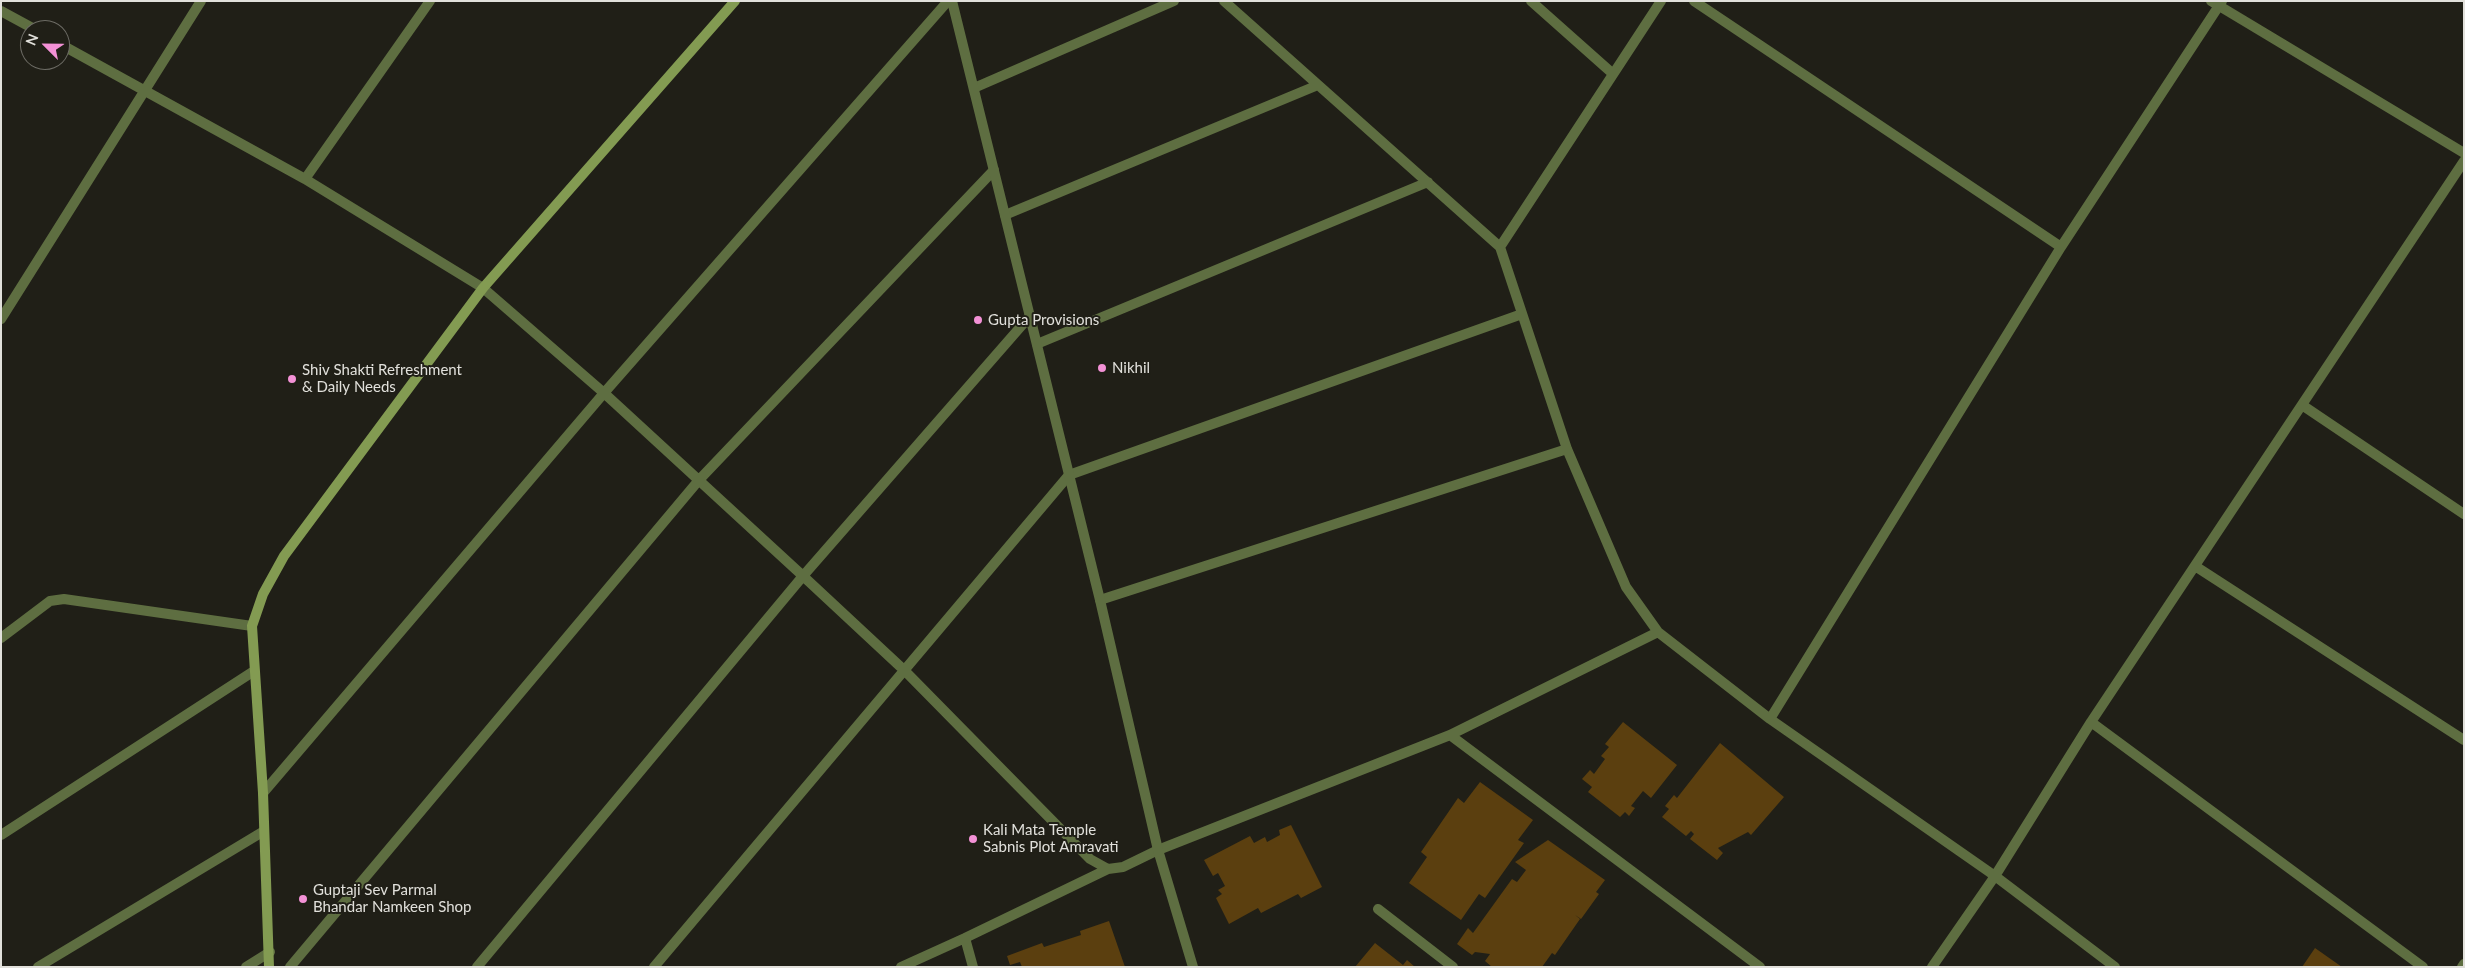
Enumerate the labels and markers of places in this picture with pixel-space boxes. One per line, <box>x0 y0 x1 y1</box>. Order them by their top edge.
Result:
place label: Gupta Provisions <box>988 311 1099 329</box>
marker: Gupta Provisions <box>972 314 984 326</box>
place label: Nikhil <box>1112 359 1150 377</box>
place label: Shiv Shakti Refreshment & Daily Needs <box>302 361 462 396</box>
marker: Nikhil <box>1096 362 1108 374</box>
marker: Shiv Shakti Refreshment & Daily Needs <box>286 373 298 385</box>
place label: Kali Mata Temple Sabnis Plot Amravati <box>983 821 1119 856</box>
marker: Kali Mata Temple Sabnis Plot Amravati <box>967 833 979 845</box>
place label: Guptaji Sev Parmal Bhandar Namkeen Shop <box>313 881 471 916</box>
marker: Guptaji Sev Parmal Bhandar Namkeen Shop <box>297 893 309 905</box>

